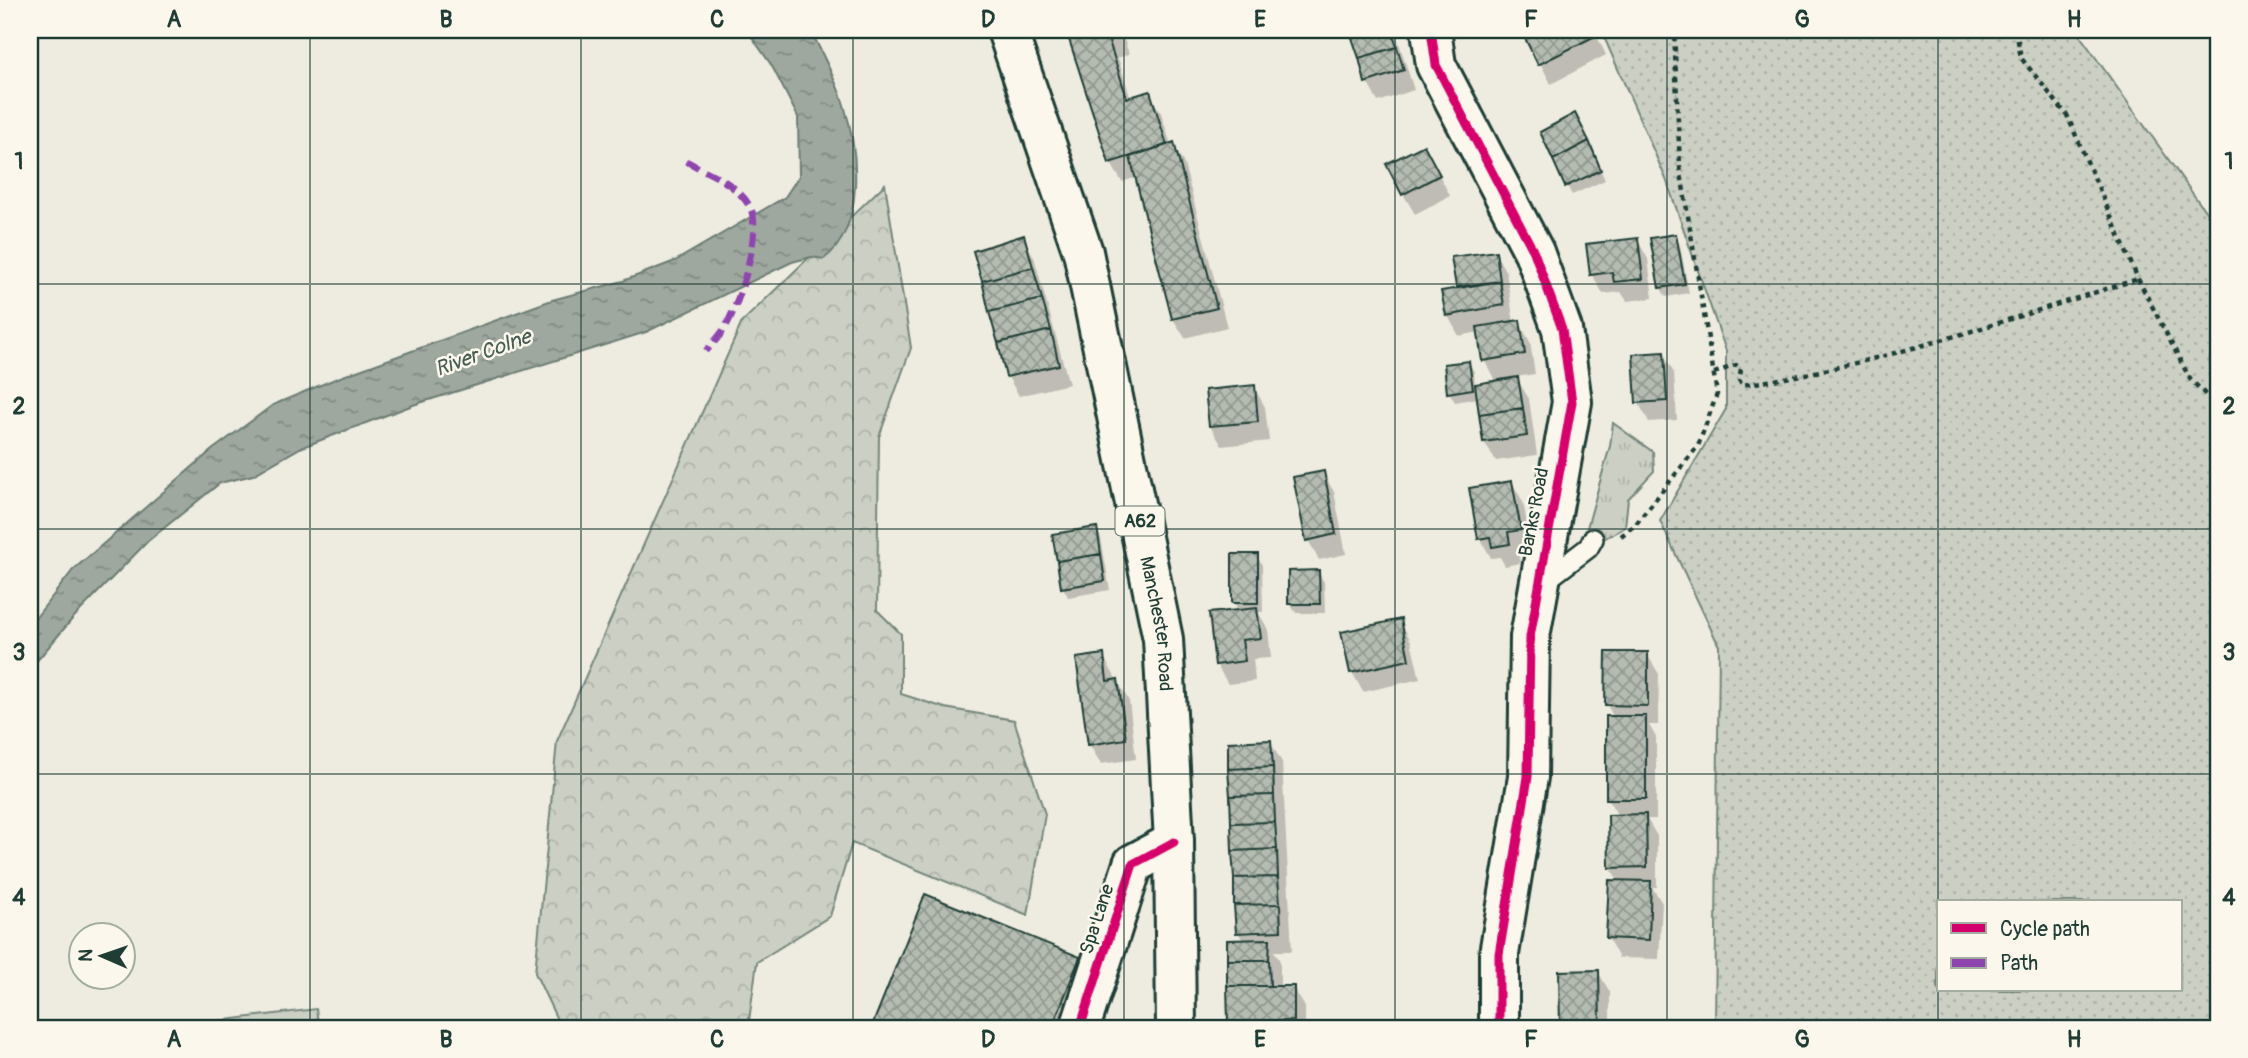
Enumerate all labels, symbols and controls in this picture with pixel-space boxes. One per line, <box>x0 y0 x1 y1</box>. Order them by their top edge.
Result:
text: A <box>167 5 182 34</box>
text: B <box>439 5 453 34</box>
text: C <box>710 5 724 34</box>
text: D <box>981 5 995 34</box>
text: E <box>1254 5 1266 34</box>
text: F <box>1524 5 1538 34</box>
text: G <box>1794 5 1810 34</box>
text: H <box>2067 5 2081 34</box>
text: 1 <box>15 147 24 176</box>
text: 1 <box>2225 147 2234 176</box>
water label: River Colne <box>431 322 537 383</box>
text: 2 <box>13 392 26 421</box>
text: 2 <box>2223 392 2236 421</box>
street label: Banks Road <box>1514 466 1554 558</box>
road number: A62 <box>1116 506 1164 536</box>
street label: Manchester Road <box>1134 554 1178 692</box>
text: 3 <box>13 638 25 667</box>
text: 3 <box>2223 638 2235 667</box>
street label: Spa Lane <box>1074 880 1120 957</box>
text: 4 <box>12 883 26 912</box>
text: 4 <box>2222 883 2236 912</box>
legend <box>1937 900 2182 992</box>
text: Cycle path <box>2000 916 2090 943</box>
north arrow <box>66 922 136 992</box>
text: N <box>74 948 98 962</box>
text: Path <box>2000 950 2038 977</box>
text: A <box>167 1025 182 1054</box>
text: B <box>439 1025 453 1054</box>
text: C <box>710 1025 724 1054</box>
text: D <box>981 1025 995 1054</box>
text: E <box>1254 1025 1266 1054</box>
text: F <box>1524 1025 1538 1054</box>
text: G <box>1794 1025 1810 1054</box>
text: H <box>2067 1025 2081 1054</box>

